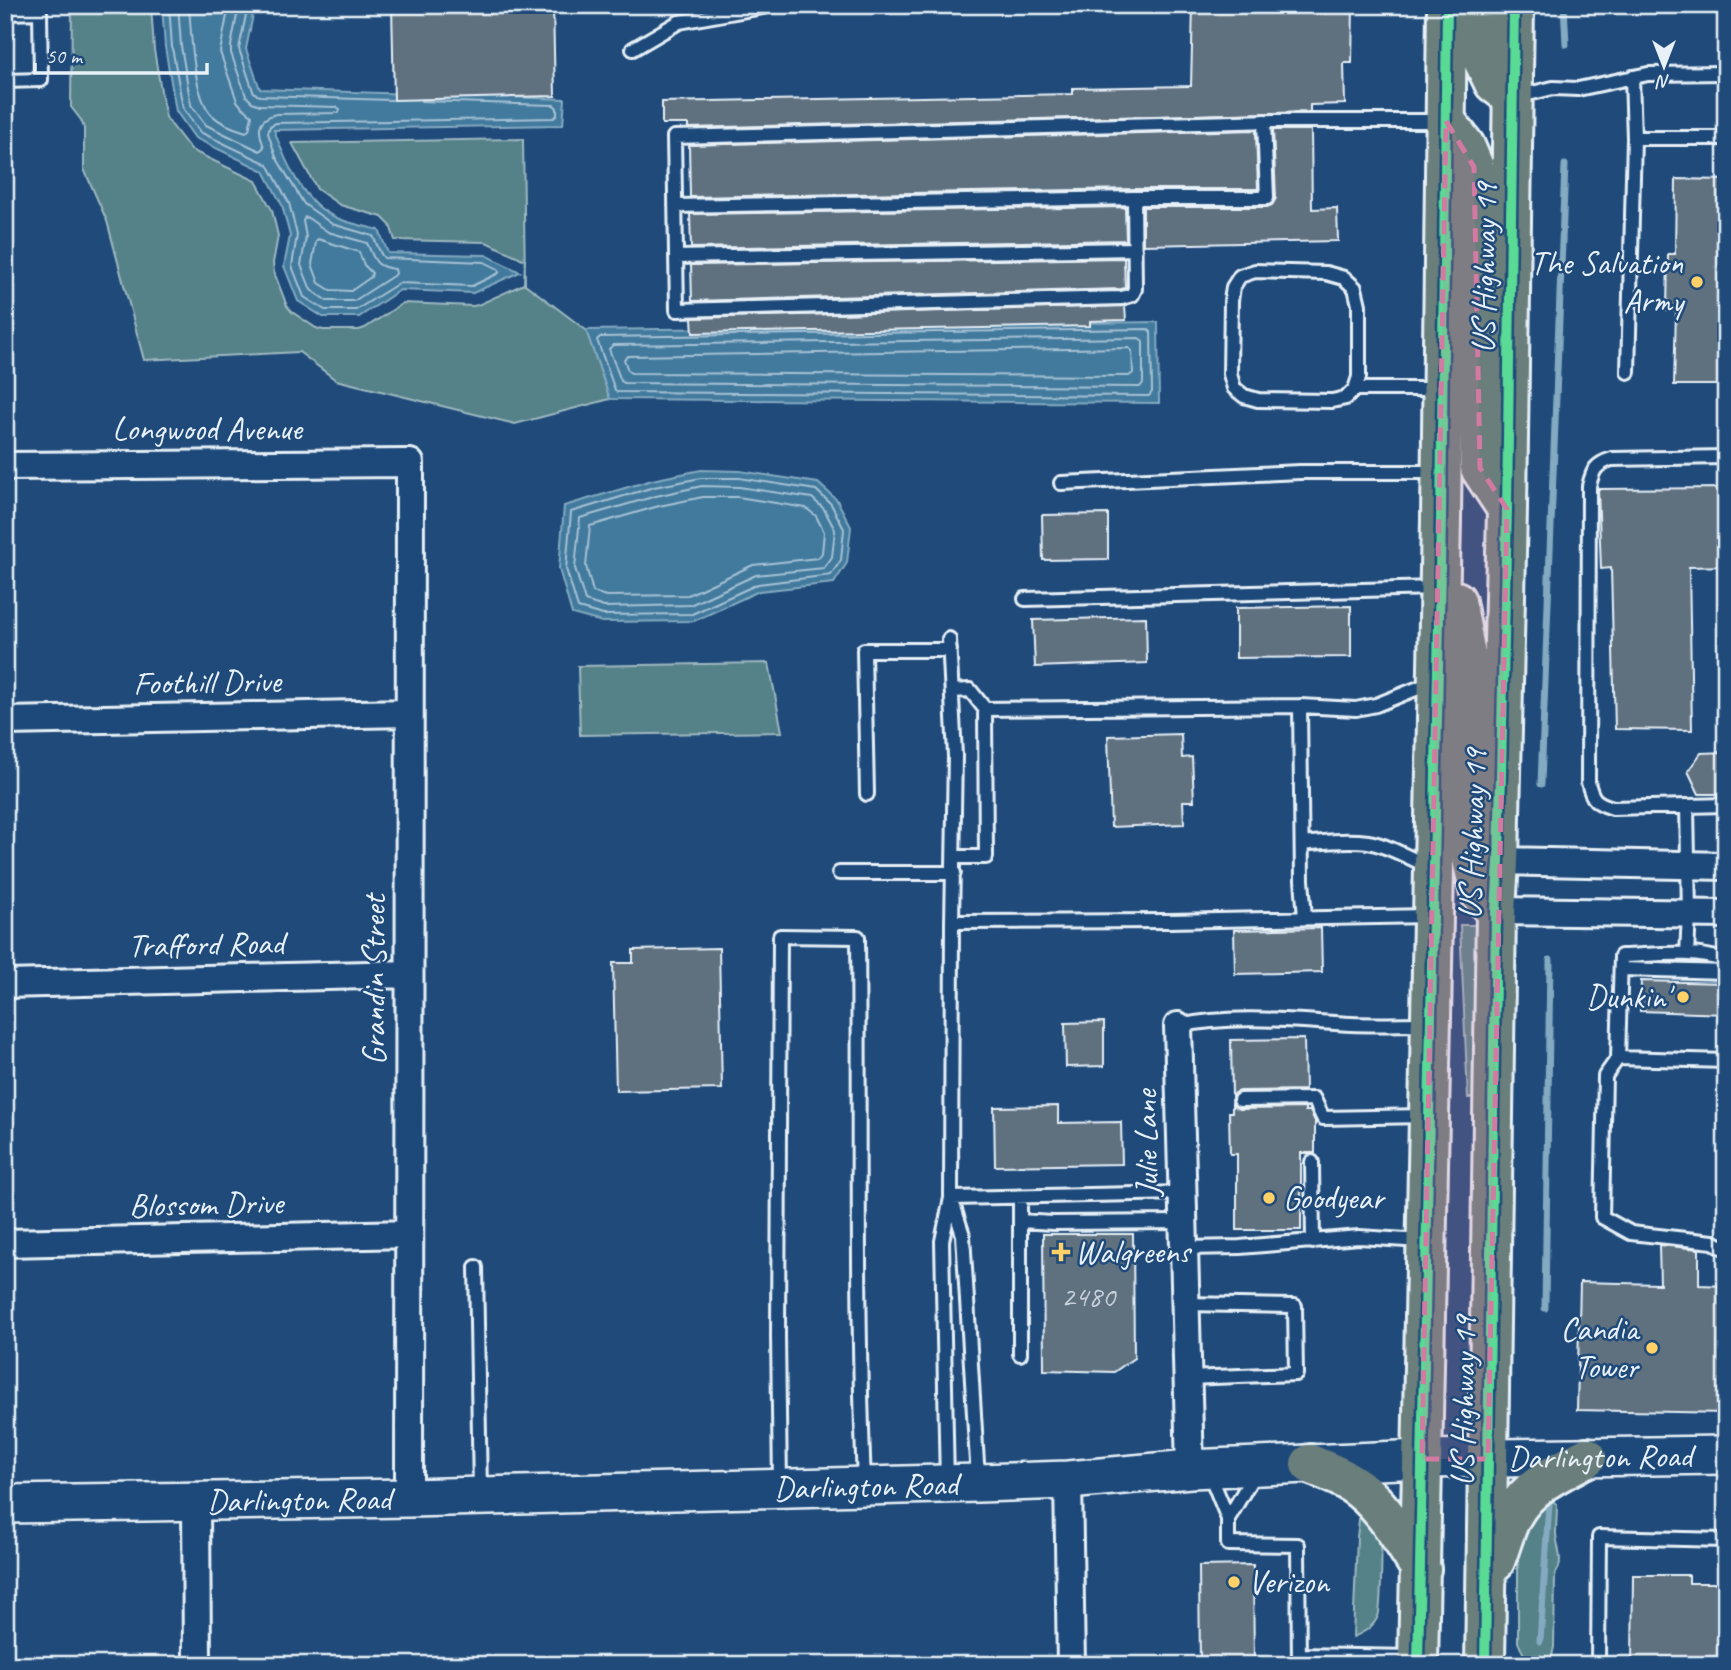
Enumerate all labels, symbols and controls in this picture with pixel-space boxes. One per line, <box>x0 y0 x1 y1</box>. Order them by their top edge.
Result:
scale bar <box>35 32 206 76</box>
north arrow <box>1630 32 1700 102</box>
text: 50 m <box>46 43 84 69</box>
text: N <box>1655 70 1670 94</box>
street label: US Highway 19 <box>1462 179 1507 354</box>
place label: The Salvation Army <box>1530 242 1686 322</box>
marker: The Salvation Army <box>1689 274 1705 290</box>
street label: Longwood Avenue <box>112 408 304 450</box>
street label: Foothill Drive <box>133 660 283 704</box>
street label: US Highway 19 <box>1448 745 1496 920</box>
street label: Grandin Street <box>353 892 395 1065</box>
street label: Trafford Road <box>128 922 289 966</box>
place label: Dunkin' <box>1586 976 1675 1018</box>
marker: Dunkin' <box>1675 989 1691 1005</box>
street label: Julie Lane <box>1124 1087 1168 1199</box>
place label: Goodyear <box>1283 1177 1387 1219</box>
street label: Blossom Drive <box>129 1182 286 1226</box>
marker: Goodyear <box>1261 1190 1277 1206</box>
place label: Walgreens <box>1075 1231 1193 1273</box>
marker: Walgreens <box>1053 1244 1069 1260</box>
house number: 2480 <box>1061 1277 1118 1315</box>
place label: Candia Tower <box>1560 1308 1640 1388</box>
street label: US Highway 19 <box>1441 1312 1486 1487</box>
marker: Candia Tower <box>1644 1340 1660 1356</box>
street label: Darlington Road <box>1507 1434 1697 1479</box>
street label: Darlington Road <box>773 1462 964 1509</box>
street label: Darlington Road <box>206 1477 397 1522</box>
place label: Verizon <box>1248 1561 1331 1603</box>
marker: Verizon <box>1226 1574 1242 1590</box>

